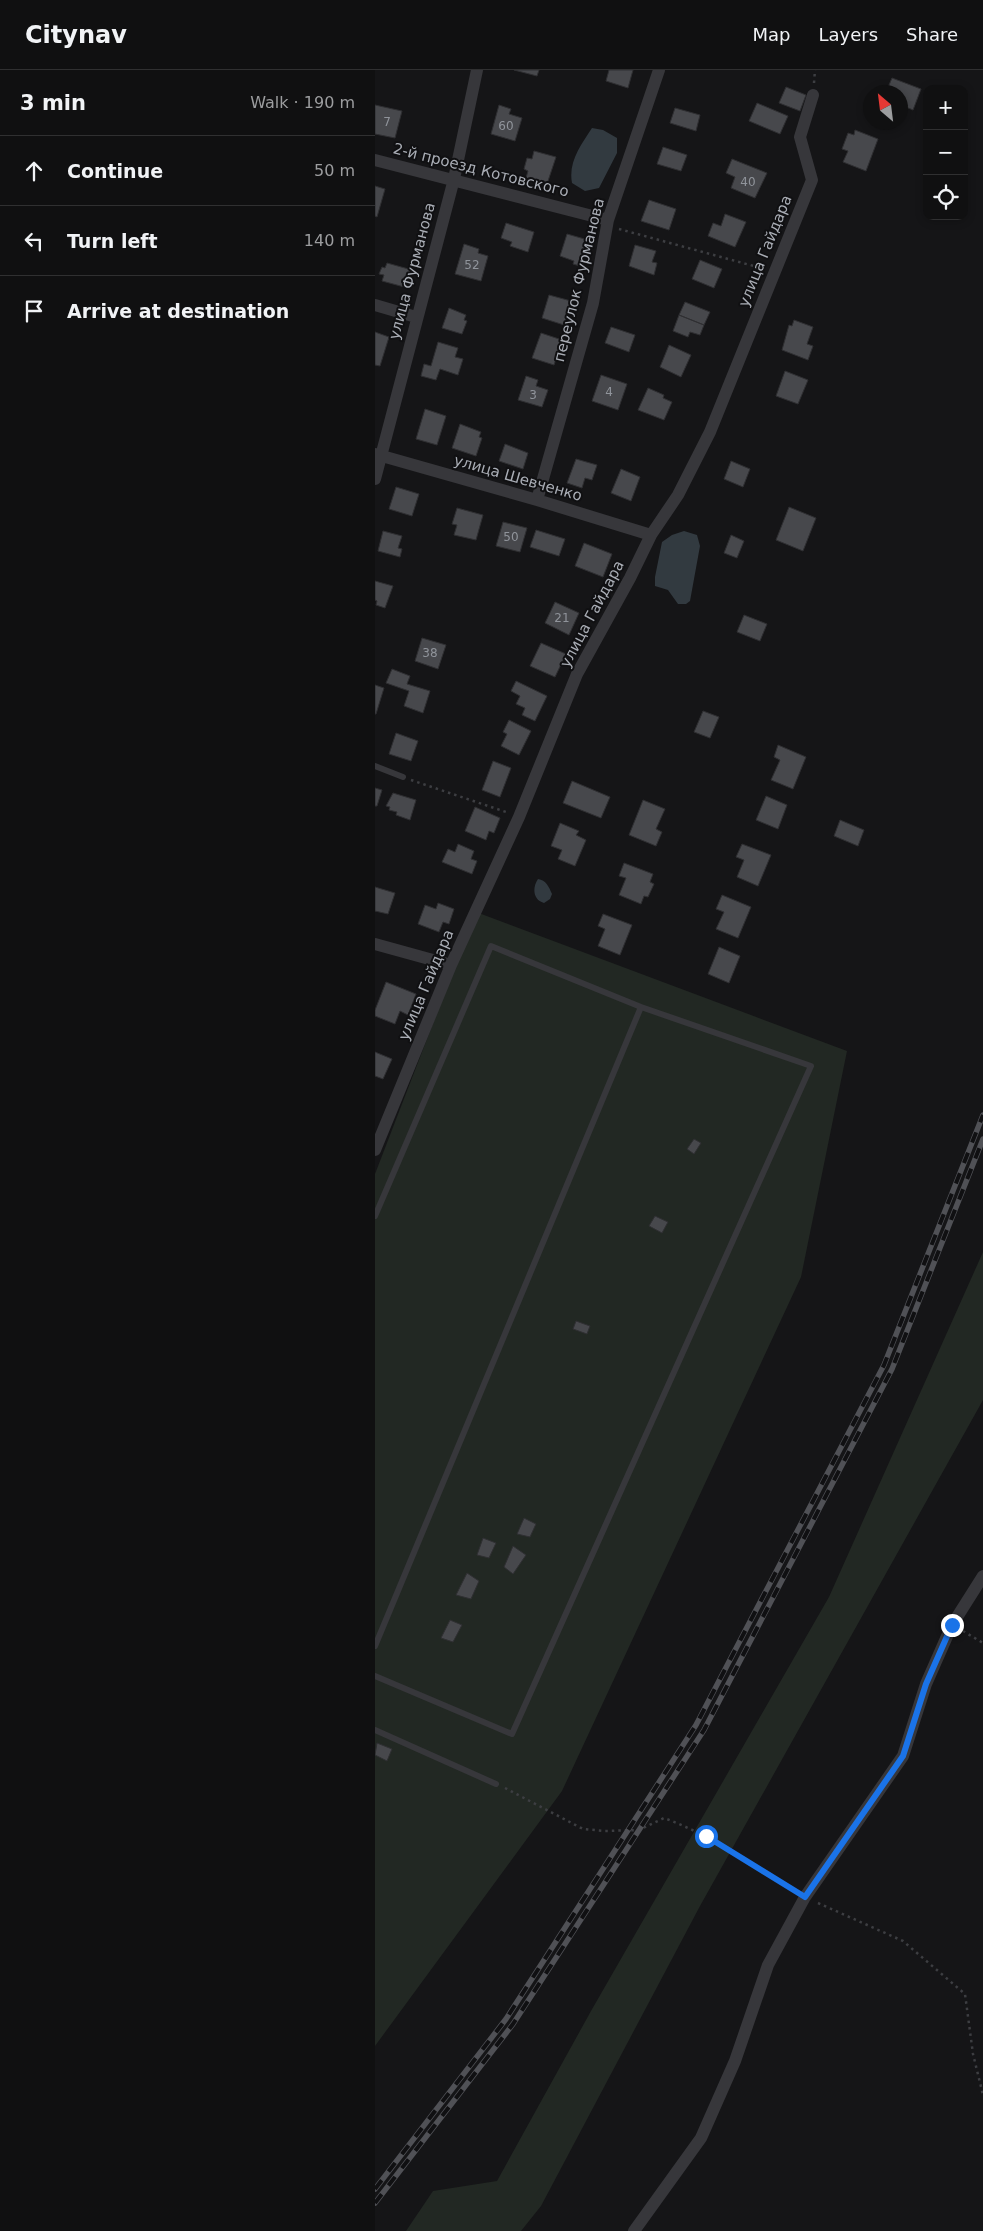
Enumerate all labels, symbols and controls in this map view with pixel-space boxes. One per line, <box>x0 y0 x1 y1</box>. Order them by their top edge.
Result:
text: Citynav <box>25 21 127 49</box>
text: Map <box>752 24 790 45</box>
text: Layers <box>818 24 878 45</box>
text: Share <box>906 24 958 45</box>
north arrow <box>863 85 908 130</box>
map controls <box>923 85 968 220</box>
button: + <box>923 85 968 130</box>
text: 3 min <box>20 91 86 115</box>
text: Walk · 190 m <box>250 93 355 112</box>
house number: 7 <box>383 115 391 129</box>
house number: 60 <box>498 119 514 133</box>
button: − <box>923 130 968 175</box>
street label: 2-й проезд Котовского <box>391 139 571 201</box>
icon: ahead <box>20 157 48 185</box>
text: Continue <box>67 160 163 182</box>
text: 50 m <box>314 161 355 180</box>
house number: 40 <box>740 175 756 189</box>
button: locate <box>923 175 968 220</box>
street label: улица Гайдара <box>734 193 796 309</box>
street label: переулок Фурманова <box>550 196 608 364</box>
street label: улица Фурманова <box>385 200 439 342</box>
icon: left <box>20 227 48 255</box>
text: Turn left <box>67 230 158 252</box>
text: 140 m <box>304 231 355 250</box>
house number: 52 <box>464 258 480 272</box>
icon: arrive <box>20 297 48 325</box>
text: Arrive at destination <box>67 300 289 322</box>
house number: 4 <box>605 385 613 399</box>
house number: 3 <box>529 388 537 402</box>
street label: улица Шевченко <box>452 451 584 505</box>
house number: 50 <box>503 530 519 544</box>
street label: улица Гайдара <box>556 557 628 671</box>
house number: 21 <box>554 611 570 625</box>
house number: 38 <box>422 646 438 660</box>
street label: улица Гайдара <box>395 927 457 1043</box>
route end <box>941 1614 964 1637</box>
route start <box>695 1825 718 1848</box>

